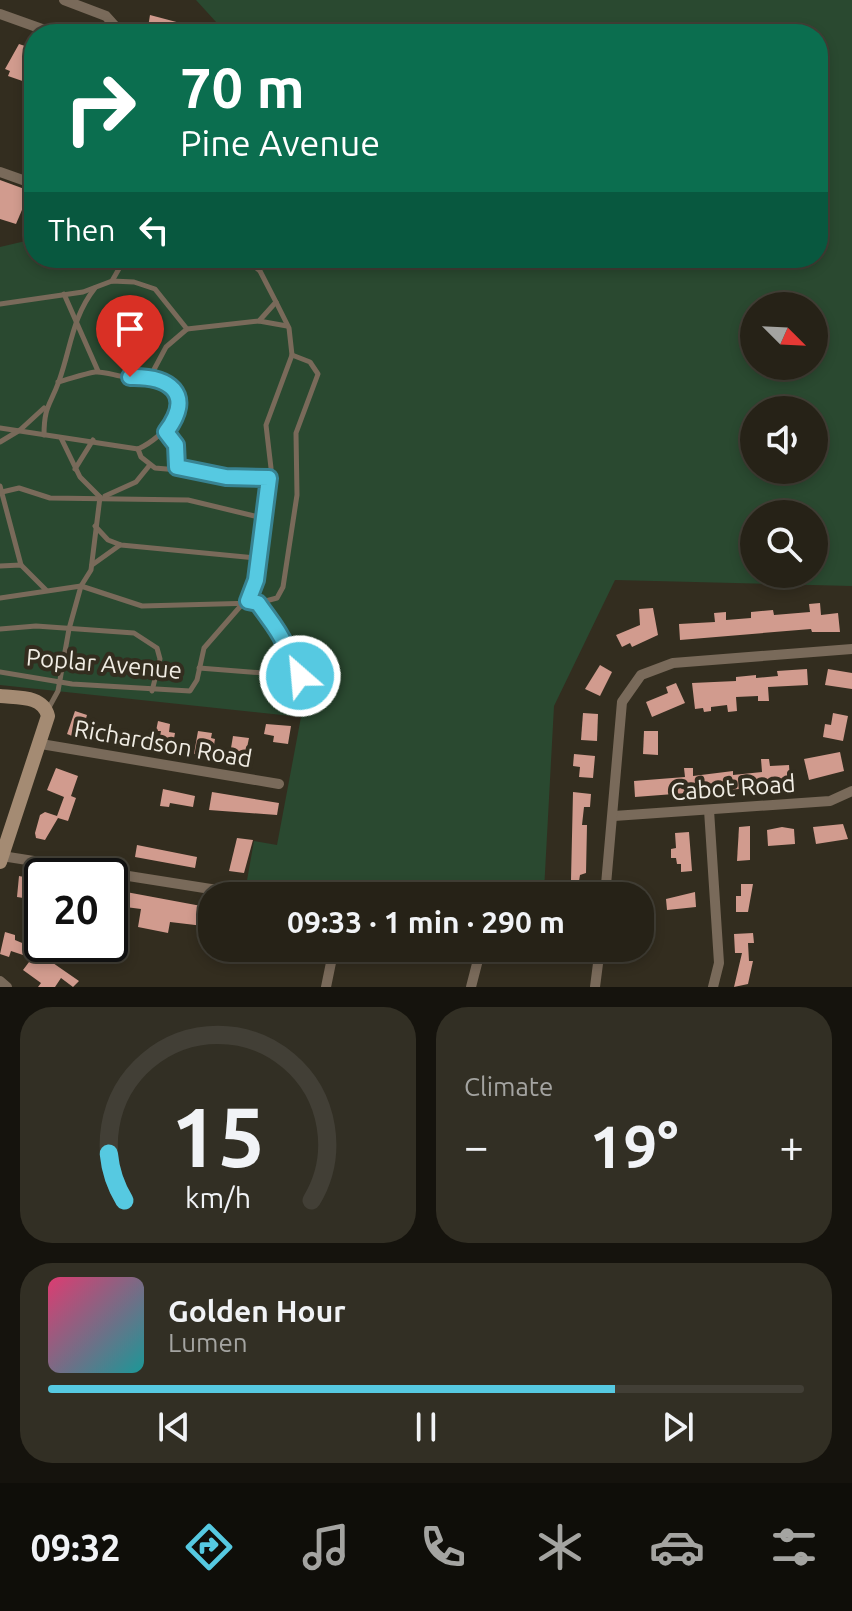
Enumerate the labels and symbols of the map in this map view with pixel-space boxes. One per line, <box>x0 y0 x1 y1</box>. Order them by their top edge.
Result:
north arrow <box>740 292 828 380</box>
pin <box>96 295 164 377</box>
position arrow <box>258 634 342 718</box>
street label: Poplar Avenue <box>25 643 183 684</box>
street label: Richardson Road <box>72 715 254 772</box>
street label: Cabot Road <box>669 770 796 805</box>
speed limit sign: 20 <box>24 858 128 962</box>

